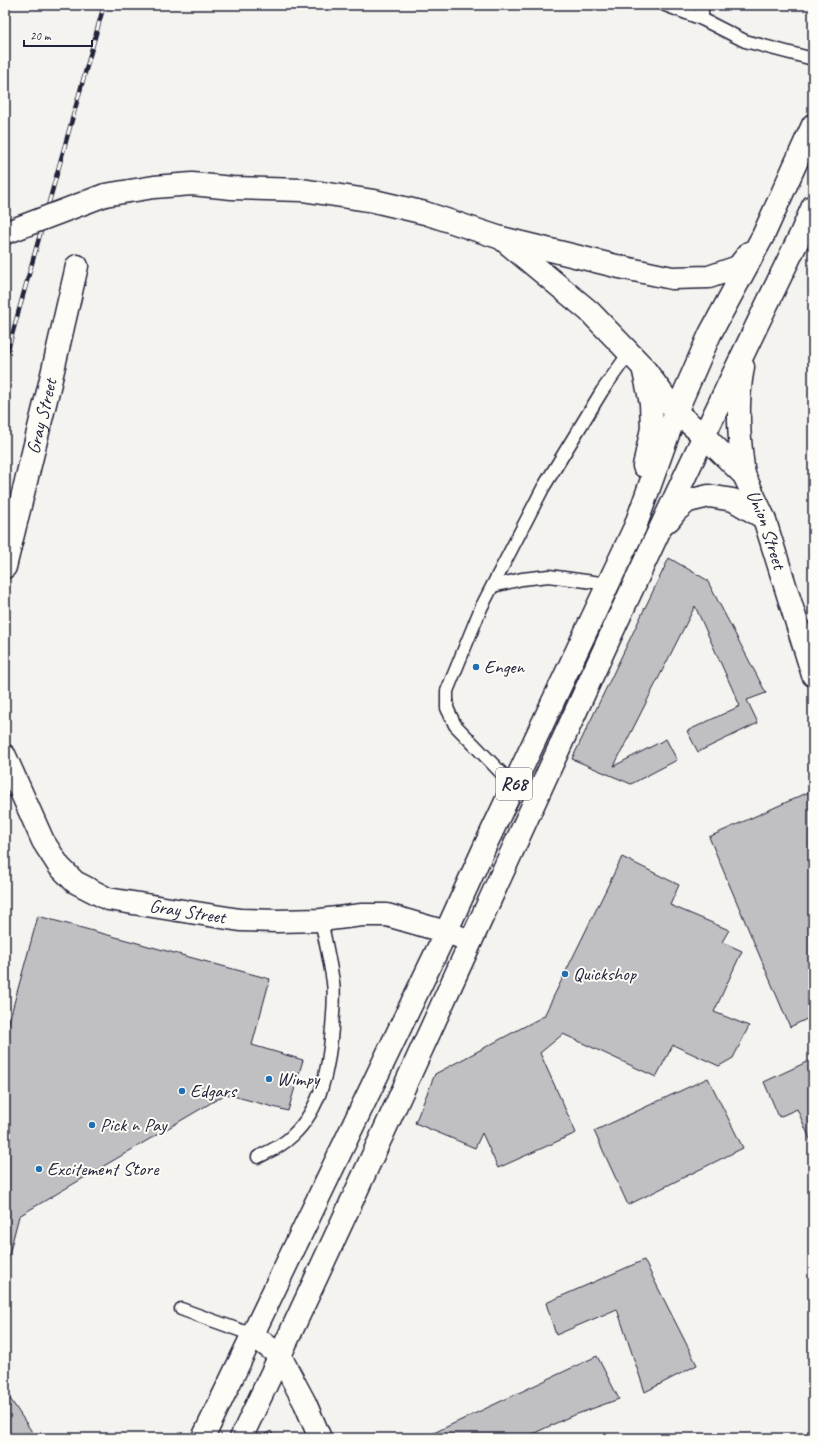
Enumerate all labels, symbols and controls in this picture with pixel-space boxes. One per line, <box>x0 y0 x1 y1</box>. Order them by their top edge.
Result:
scale bar <box>24 22 92 48</box>
text: 20 m <box>30 28 52 44</box>
street label: Gray Street <box>21 375 63 456</box>
street label: Union Street <box>741 486 792 574</box>
place label: Engen <box>484 655 526 679</box>
marker: Engen <box>471 662 481 672</box>
road number: R68 <box>496 768 532 800</box>
street label: Gray Street <box>148 894 229 930</box>
place label: Quickshop <box>573 962 638 986</box>
marker: Quickshop <box>560 969 570 979</box>
place label: Wimpy <box>277 1067 321 1091</box>
marker: Wimpy <box>264 1074 274 1084</box>
place label: Edgars <box>190 1079 238 1103</box>
marker: Edgars <box>177 1086 187 1096</box>
place label: Pick n Pay <box>100 1113 168 1137</box>
marker: Pick n Pay <box>87 1120 97 1130</box>
place label: Excitement Store <box>47 1157 160 1181</box>
marker: Excitement Store <box>34 1164 44 1174</box>

